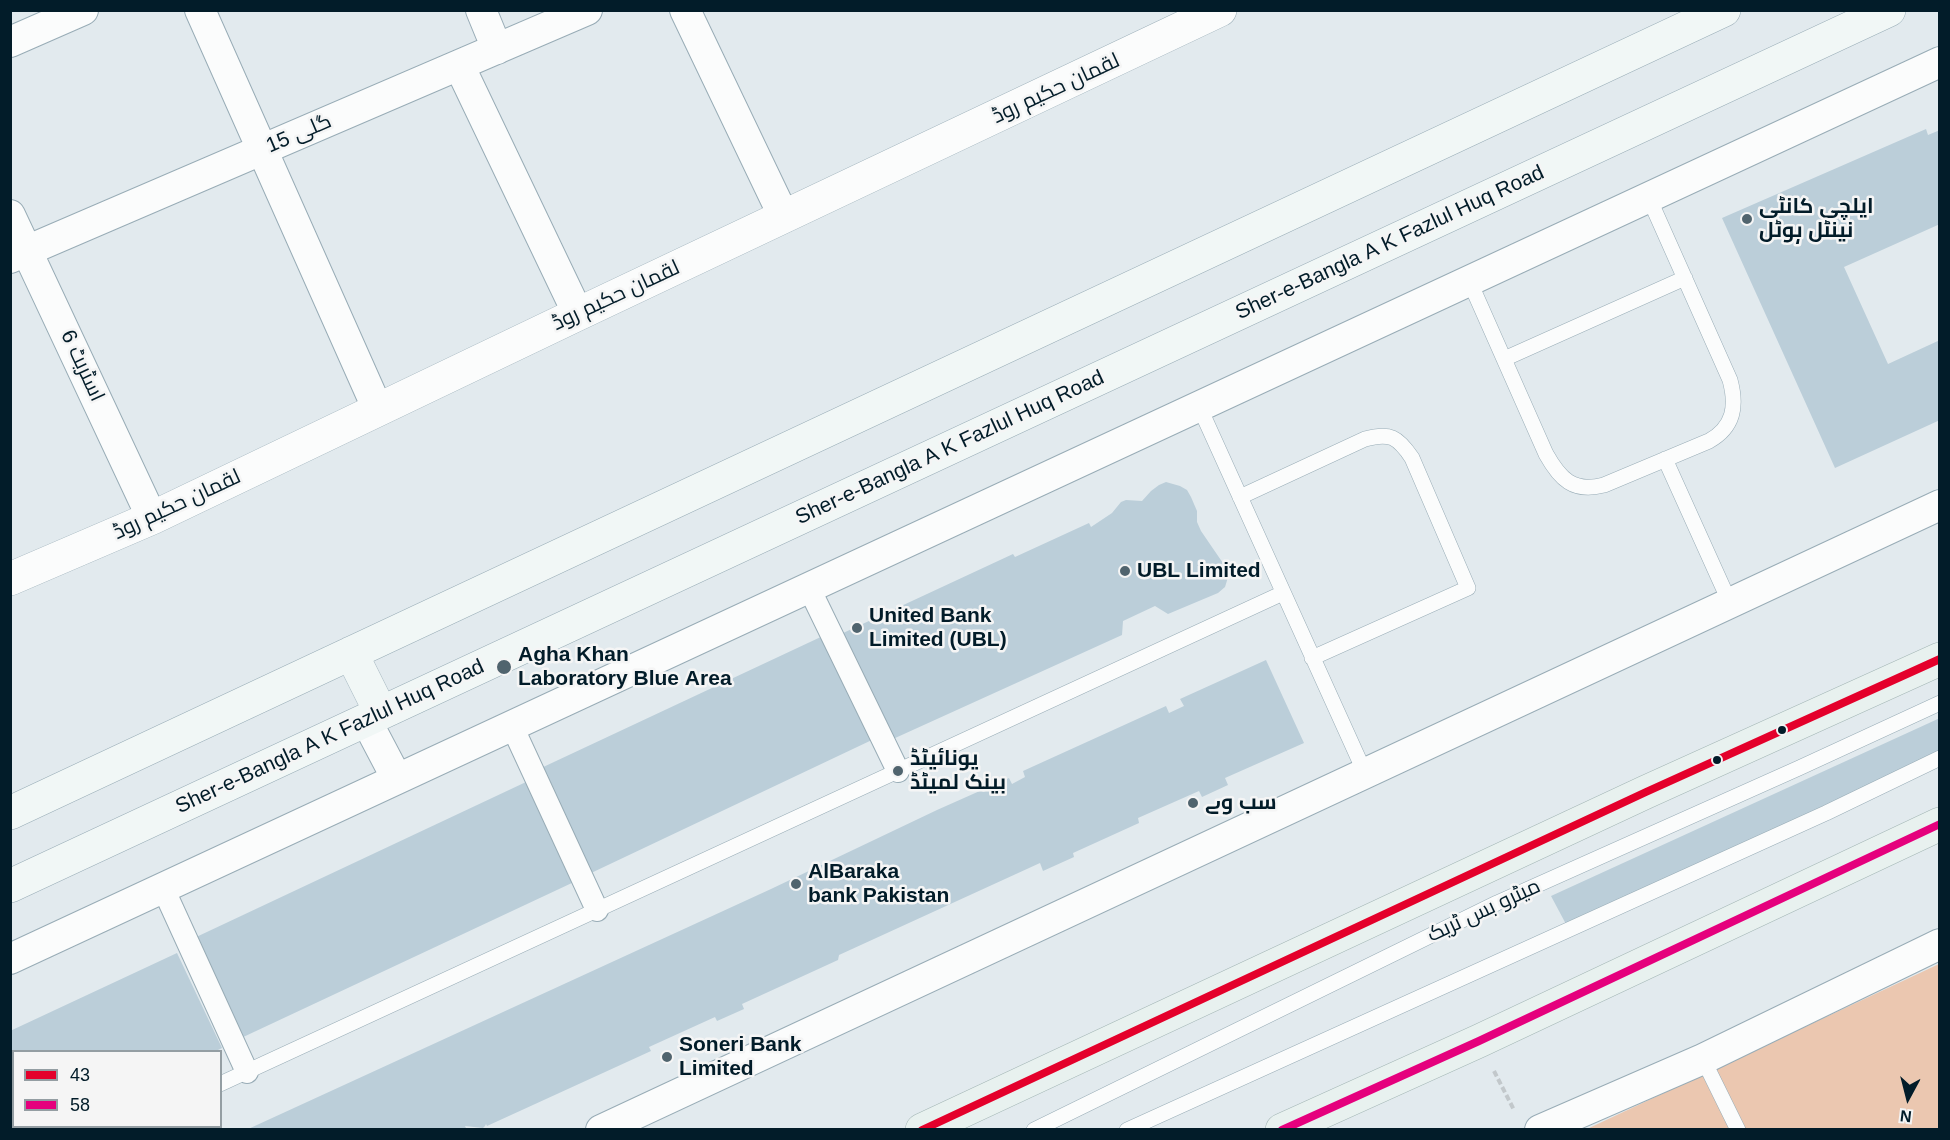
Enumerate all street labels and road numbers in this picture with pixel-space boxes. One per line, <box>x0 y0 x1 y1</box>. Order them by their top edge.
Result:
street label: لقمان حکیم روڈ <box>988 48 1124 130</box>
street label: گلی 15 <box>263 109 335 159</box>
street label: Sher-e-Bangla A K Fazlul Huq Road <box>1232 160 1548 326</box>
street label: لقمان حکیم روڈ <box>548 255 684 337</box>
street label: اسٹریٹ 6 <box>55 326 109 406</box>
street label: Sher-e-Bangla A K Fazlul Huq Road <box>792 365 1108 531</box>
street label: لقمان حکیم روڈ <box>109 464 245 546</box>
street label: Sher-e-Bangla A K Fazlul Huq Road <box>172 654 488 820</box>
street label: میٹرو بس ٹریک <box>1424 874 1544 948</box>

